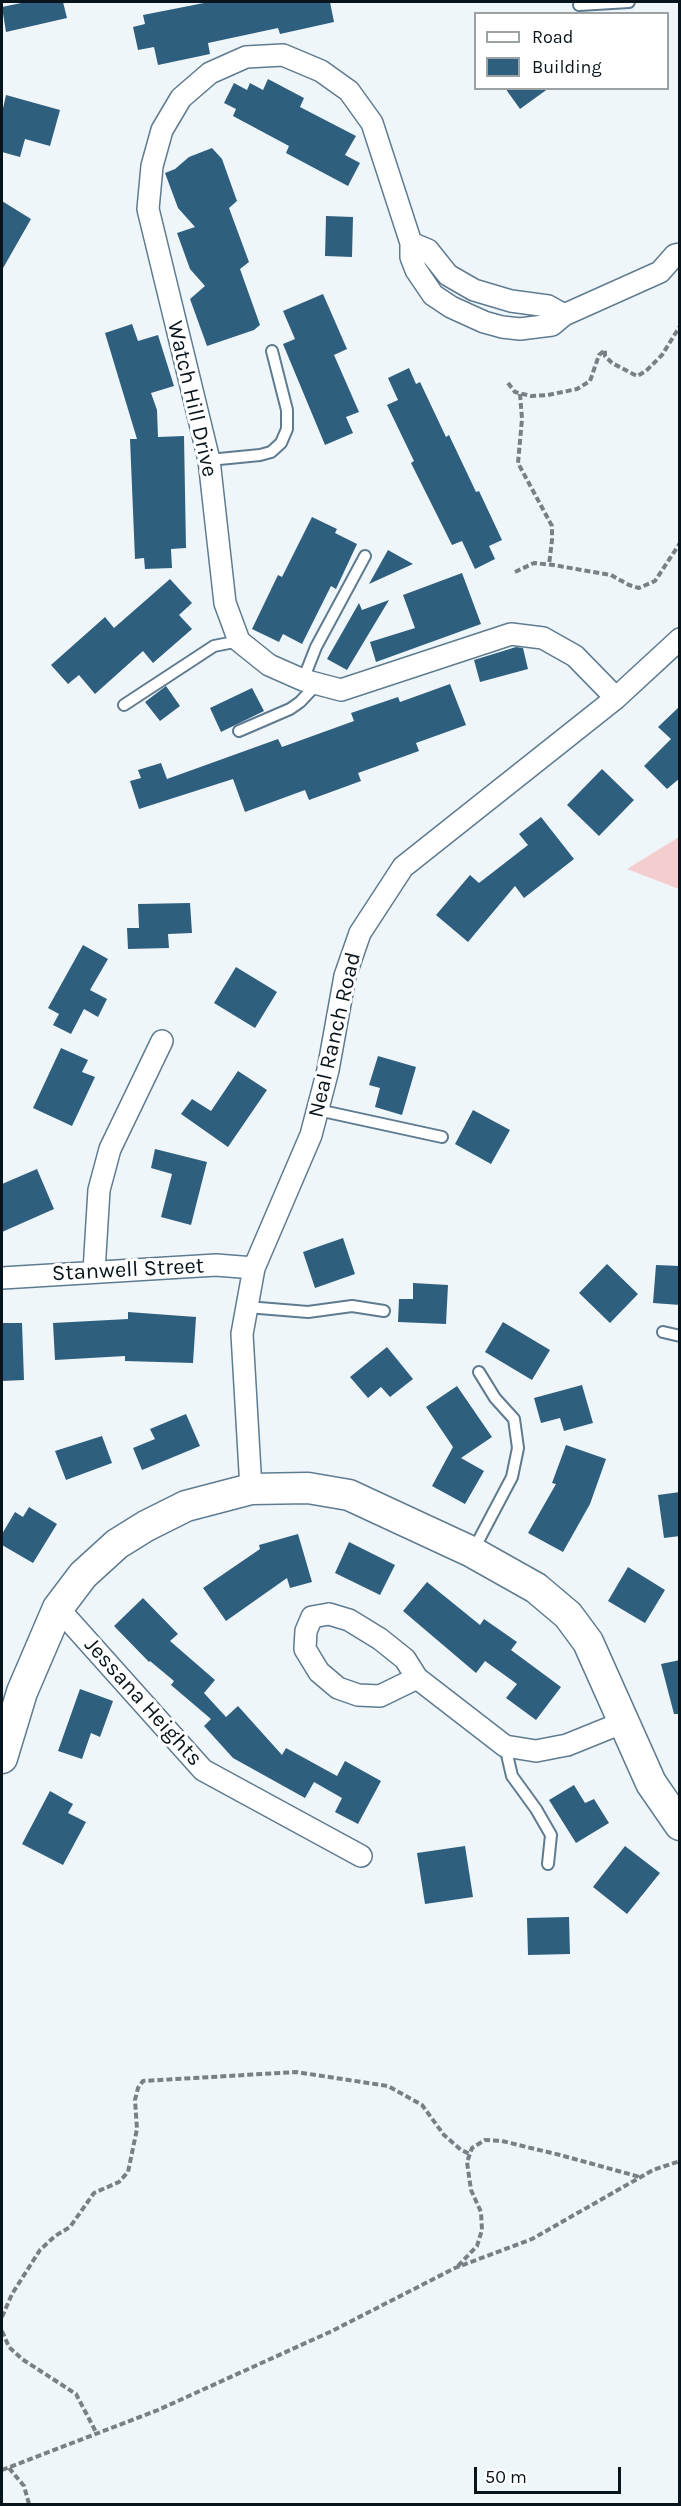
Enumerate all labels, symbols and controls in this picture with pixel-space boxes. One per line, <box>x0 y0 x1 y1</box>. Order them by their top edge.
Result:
legend <box>474 12 669 90</box>
text: Road <box>532 26 573 48</box>
text: Building <box>532 56 602 78</box>
street label: Watch Hill Drive <box>161 318 223 480</box>
street label: Neal Ranch Road <box>303 950 367 1120</box>
street label: Stanwell Street <box>51 1253 205 1287</box>
street label: Jessana Heights <box>78 1632 208 1772</box>
scale bar <box>477 2455 624 2493</box>
text: 50 m <box>485 2466 527 2488</box>

